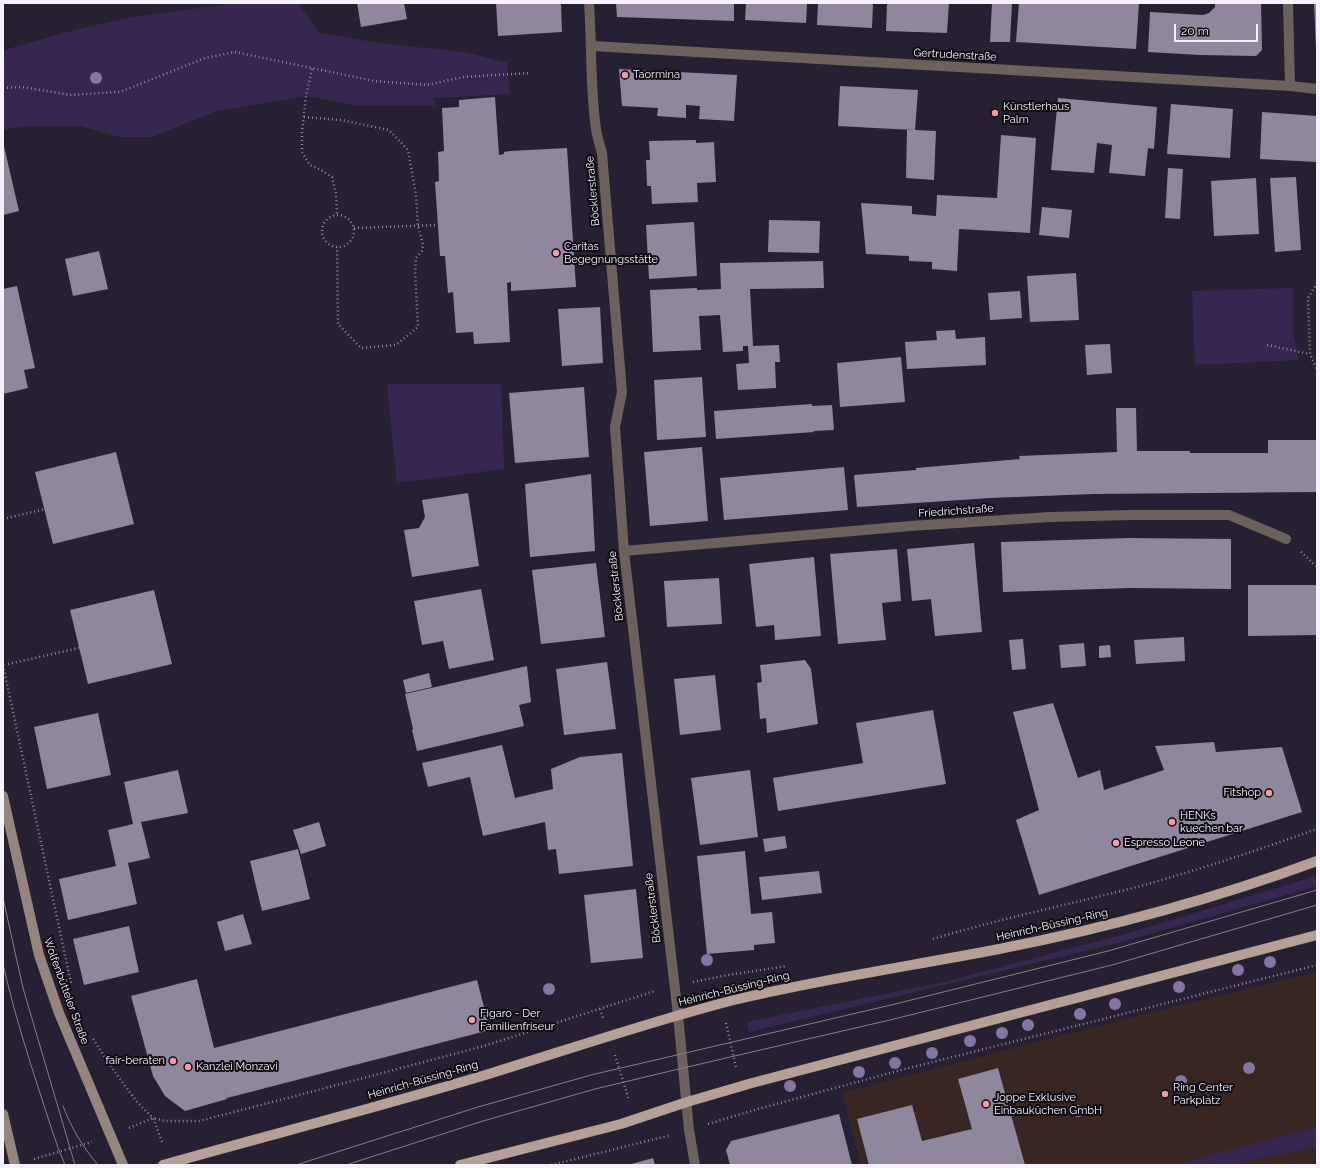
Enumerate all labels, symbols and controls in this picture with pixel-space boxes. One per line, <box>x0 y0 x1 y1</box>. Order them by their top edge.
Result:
scale bar <box>1176 16 1260 42</box>
text: 20 m <box>1181 24 1209 38</box>
street label: Gertrudenstraße <box>913 46 997 64</box>
place label: Taormina <box>633 68 680 82</box>
marker: Taormina <box>620 70 630 80</box>
place label: Künstlerhaus Palm <box>1003 100 1069 126</box>
marker: Künstlerhaus Palm <box>990 108 1000 118</box>
street label: Böcklerstraße <box>583 155 603 227</box>
place label: Caritas Begegnungsstätte <box>564 240 658 266</box>
marker: Caritas Begegnungsstätte <box>551 248 561 258</box>
street label: Friedrichstraße <box>918 502 994 520</box>
street label: Böcklerstraße <box>606 550 626 622</box>
place label: Fitshop <box>1223 786 1261 800</box>
marker: Fitshop <box>1264 788 1274 798</box>
place label: HENKs kuechen.bar <box>1180 809 1243 835</box>
marker: HENKs kuechen.bar <box>1167 817 1177 827</box>
place label: Espresso Leone <box>1124 836 1205 850</box>
marker: Espresso Leone <box>1111 838 1121 848</box>
street label: Böcklerstraße <box>642 872 664 944</box>
street label: Heinrich-Büssing-Ring <box>995 906 1109 944</box>
street label: Wolfenbütteler Straße <box>41 936 91 1046</box>
street label: Heinrich-Büssing-Ring <box>677 969 791 1009</box>
place label: Figaro - Der Familienfriseur <box>480 1007 555 1033</box>
marker: Figaro - Der Familienfriseur <box>467 1015 477 1025</box>
place label: fair-beraten <box>105 1054 165 1068</box>
marker: fair-beraten <box>168 1056 178 1066</box>
street label: Heinrich-Büssing-Ring <box>366 1058 480 1102</box>
place label: Kanzlei Monzavi <box>196 1060 278 1074</box>
marker: Kanzlei Monzavi <box>183 1062 193 1072</box>
place label: Ring Center Parkplatz <box>1173 1081 1233 1107</box>
marker: Ring Center Parkplatz <box>1160 1089 1170 1099</box>
place label: Joppe Exklusive Einbauküchen GmbH <box>994 1091 1102 1117</box>
marker: Joppe Exklusive Einbauküchen GmbH <box>981 1099 991 1109</box>

